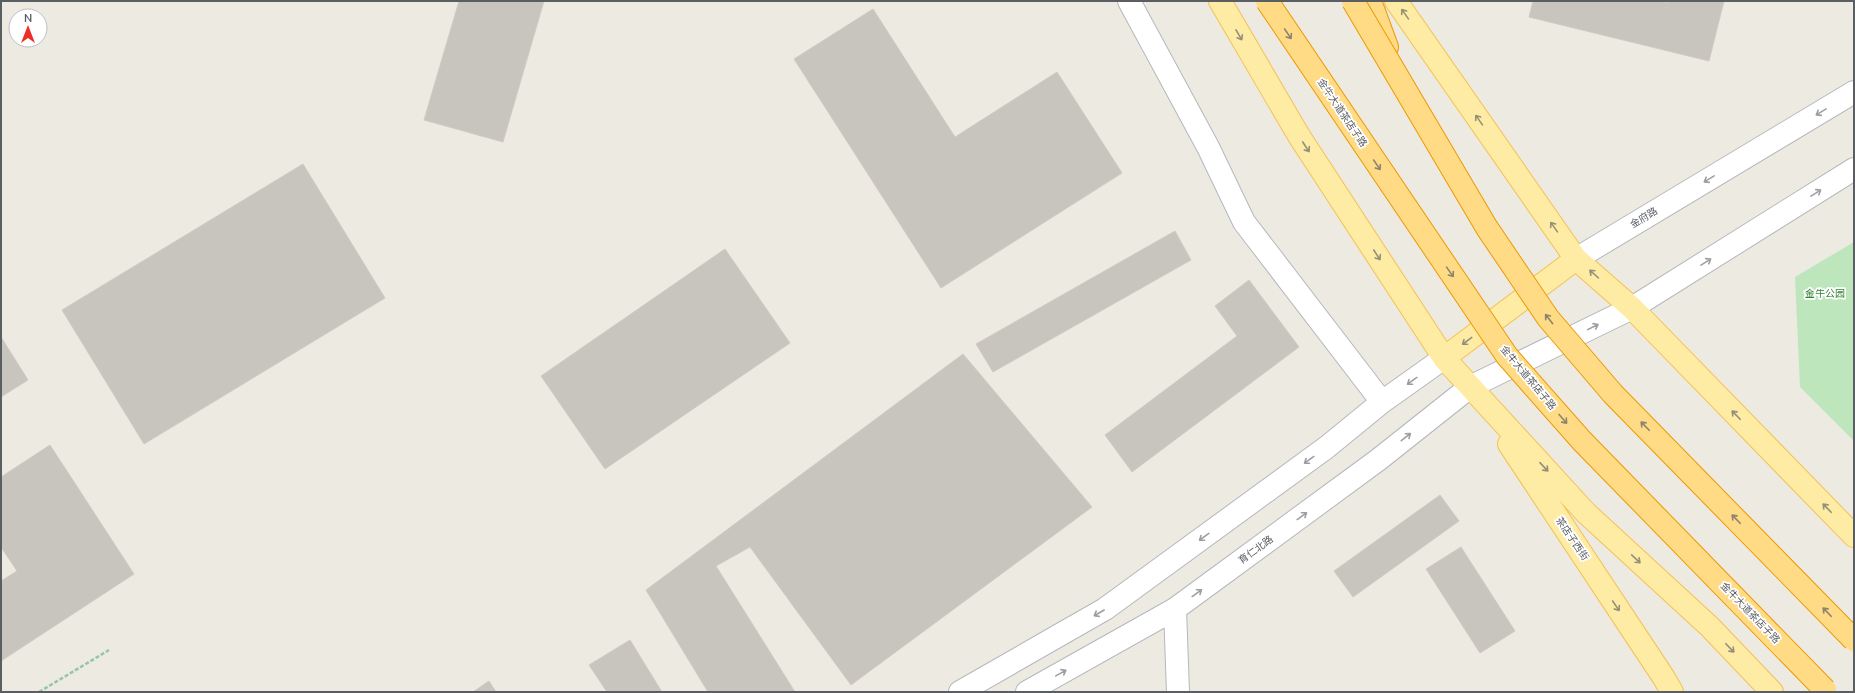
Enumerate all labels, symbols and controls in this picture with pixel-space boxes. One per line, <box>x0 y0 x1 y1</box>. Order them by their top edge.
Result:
north arrow <box>8 8 48 48</box>
one-way arrow <box>1401 9 1409 20</box>
text: N <box>24 11 32 26</box>
one-way arrow <box>1285 28 1293 40</box>
one-way arrow <box>1236 29 1244 41</box>
street label: 金牛大道茶店子路 <box>1314 76 1370 150</box>
one-way arrow <box>1815 108 1827 116</box>
one-way arrow <box>1475 115 1483 126</box>
one-way arrow <box>1301 141 1310 152</box>
one-way arrow <box>1373 159 1381 170</box>
one-way arrow <box>1703 175 1715 183</box>
one-way arrow <box>1810 189 1821 197</box>
street label: 金府路 <box>1628 204 1660 232</box>
one-way arrow <box>1550 222 1558 233</box>
one-way arrow <box>1373 249 1381 260</box>
one-way arrow <box>1700 258 1711 266</box>
one-way arrow <box>1446 267 1454 278</box>
one-way arrow <box>1589 270 1599 279</box>
park label: 金牛公园 <box>1805 287 1845 301</box>
one-way arrow <box>1545 313 1553 324</box>
one-way arrow <box>1587 323 1599 330</box>
one-way arrow <box>1461 337 1472 345</box>
street label: 金牛大道茶店子路 <box>1497 343 1559 413</box>
one-way arrow <box>1407 377 1418 385</box>
one-way arrow <box>1731 410 1741 420</box>
one-way arrow <box>1558 414 1567 424</box>
one-way arrow <box>1640 421 1649 431</box>
one-way arrow <box>1400 433 1411 442</box>
one-way arrow <box>1304 456 1315 464</box>
one-way arrow <box>1539 462 1549 472</box>
one-way arrow <box>1822 503 1832 513</box>
one-way arrow <box>1296 511 1307 520</box>
street label: 茶店子西街 <box>1552 514 1592 564</box>
one-way arrow <box>1731 514 1741 524</box>
one-way arrow <box>1199 532 1210 541</box>
street label: 育仁北路 <box>1236 533 1276 567</box>
one-way arrow <box>1631 554 1641 563</box>
street label: 金牛大道茶店子路 <box>1717 579 1783 647</box>
one-way arrow <box>1192 589 1203 597</box>
one-way arrow <box>1612 600 1620 611</box>
one-way arrow <box>1822 607 1832 617</box>
one-way arrow <box>1093 609 1105 617</box>
one-way arrow <box>1725 643 1735 653</box>
one-way arrow <box>1055 669 1067 676</box>

